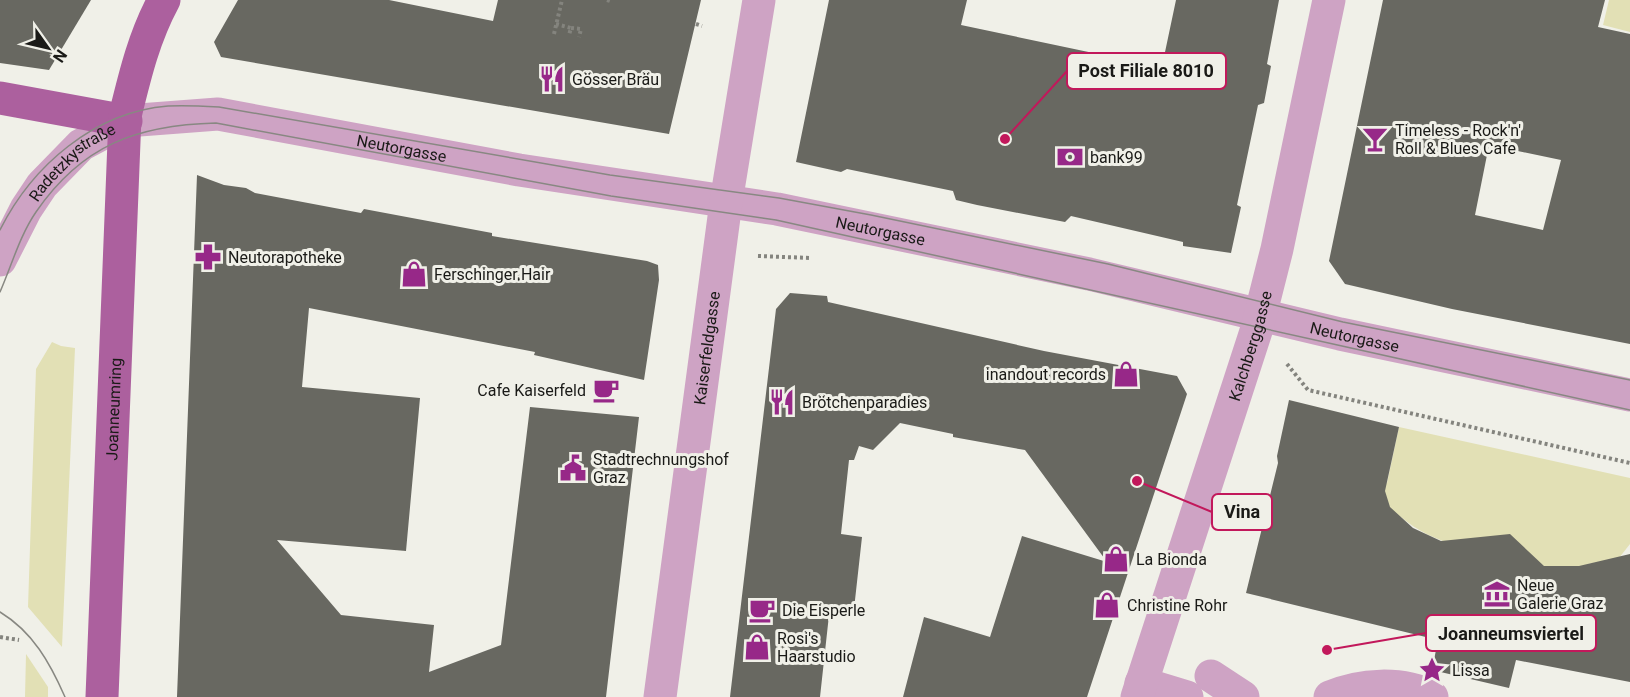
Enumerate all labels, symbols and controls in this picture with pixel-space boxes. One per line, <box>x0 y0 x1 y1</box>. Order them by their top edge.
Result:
north arrow <box>18 18 78 78</box>
text: N <box>49 46 71 66</box>
callout: Post Filiale 8010 <box>1067 53 1226 89</box>
text: Post Filiale 8010 <box>1078 60 1214 81</box>
restaurant icon: Gösser Bräu <box>537 64 567 94</box>
place label: Gösser Bräu <box>572 70 659 89</box>
street label: Radetzkystraße <box>25 119 118 205</box>
place label: Timeless - Rock'n' Roll & Blues Cafe <box>1395 121 1521 158</box>
bar icon: Timeless - Rock'n' Roll & Blues Cafe <box>1360 124 1390 154</box>
street label: Neutorgasse <box>355 131 448 166</box>
bank icon: bank99 <box>1055 142 1085 172</box>
place label: bank99 <box>1090 148 1143 167</box>
street label: Neutorgasse <box>834 212 927 249</box>
pharmacy icon: Neutorapotheke <box>193 242 223 272</box>
place label: Neutorapotheke <box>228 248 342 267</box>
shop icon: Ferschinger.Hair <box>399 259 429 289</box>
place label: Ferschinger.Hair <box>434 265 551 284</box>
street label: Kalchberggasse <box>1224 289 1276 403</box>
street label: Kaiserfeldgasse <box>690 290 723 406</box>
street label: Neutorgasse <box>1308 318 1401 356</box>
street label: Joanneumring <box>102 357 125 461</box>
shop icon: inandout records <box>1111 359 1141 389</box>
place label: inandout records <box>986 365 1106 384</box>
cafe icon: Cafe Kaiserfeld <box>591 375 621 405</box>
place label: Cafe Kaiserfeld <box>477 381 586 400</box>
restaurant icon: Brötchenparadies <box>767 387 797 417</box>
place label: Brötchenparadies <box>802 393 927 412</box>
place label: Stadtrechnungshof Graz <box>593 450 729 487</box>
public building icon: Stadtrechnungshof Graz <box>558 453 588 483</box>
callout: Vina <box>1212 494 1272 530</box>
text: Vina <box>1224 501 1260 522</box>
shop icon: La Bionda <box>1101 544 1131 574</box>
place label: La Bionda <box>1136 550 1207 569</box>
place label: Neue Galerie Graz <box>1517 576 1603 613</box>
museum icon: Neue Galerie Graz <box>1482 579 1512 609</box>
shop icon: Christine Rohr <box>1092 590 1122 620</box>
cafe icon: Die Eisperle <box>747 595 777 625</box>
place label: Christine Rohr <box>1127 596 1228 615</box>
place label: Die Eisperle <box>782 601 865 620</box>
callout: Joanneumsviertel <box>1426 615 1596 651</box>
text: Joanneumsviertel <box>1438 623 1584 644</box>
place label: Rosi's Haarstudio <box>777 629 856 666</box>
shop icon: Rosi's Haarstudio <box>742 632 772 662</box>
place icon: Lissa <box>1417 655 1447 685</box>
place label: Lissa <box>1452 661 1490 680</box>

